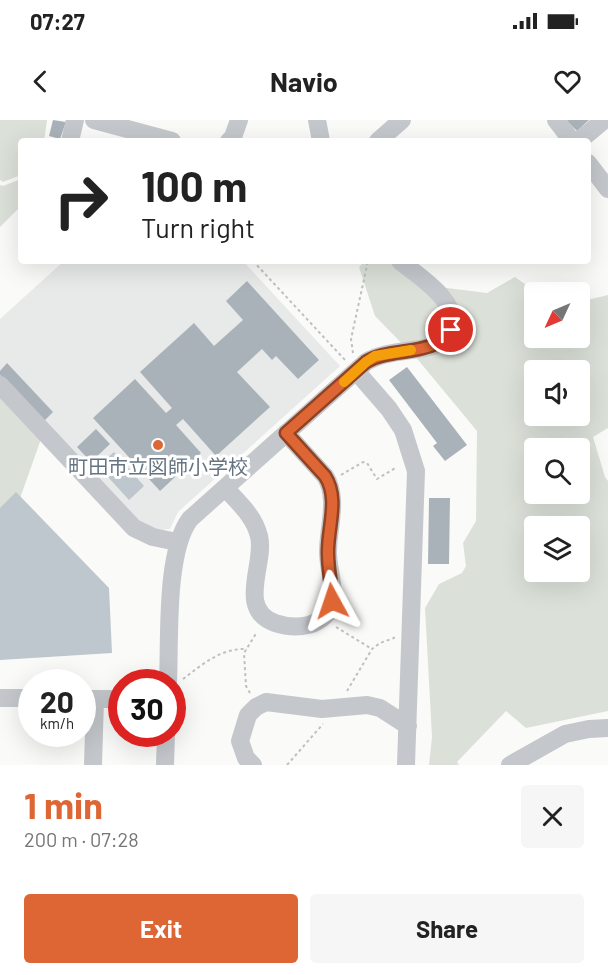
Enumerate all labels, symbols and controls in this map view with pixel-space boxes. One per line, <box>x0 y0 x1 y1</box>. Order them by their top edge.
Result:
text: 07:27 <box>30 8 85 34</box>
icon: back <box>24 65 57 98</box>
text: Navio <box>270 65 338 97</box>
icon: heart <box>551 65 584 98</box>
text: 100 m <box>141 160 247 210</box>
icon: right <box>42 162 120 240</box>
text: Turn right <box>141 211 255 243</box>
north arrow <box>524 282 590 348</box>
map controls <box>524 282 590 582</box>
pin <box>425 304 476 355</box>
icon: arrive <box>434 313 467 346</box>
button: sound <box>524 360 590 426</box>
marker: 町田市立図師小学校 <box>151 438 165 452</box>
button: search <box>524 438 590 504</box>
place label: 町田市立図師小学校 <box>68 454 248 478</box>
button: layers <box>524 516 590 582</box>
position arrow <box>300 569 364 633</box>
speed limit sign: 30 <box>108 669 186 747</box>
text: 20 <box>40 683 74 719</box>
text: km/h <box>40 714 74 732</box>
text: 1 min <box>24 783 103 826</box>
button: close <box>521 785 584 848</box>
text: 200 m · 07:28 <box>24 827 139 851</box>
button: Exit <box>24 894 298 963</box>
button: Share <box>310 894 584 963</box>

